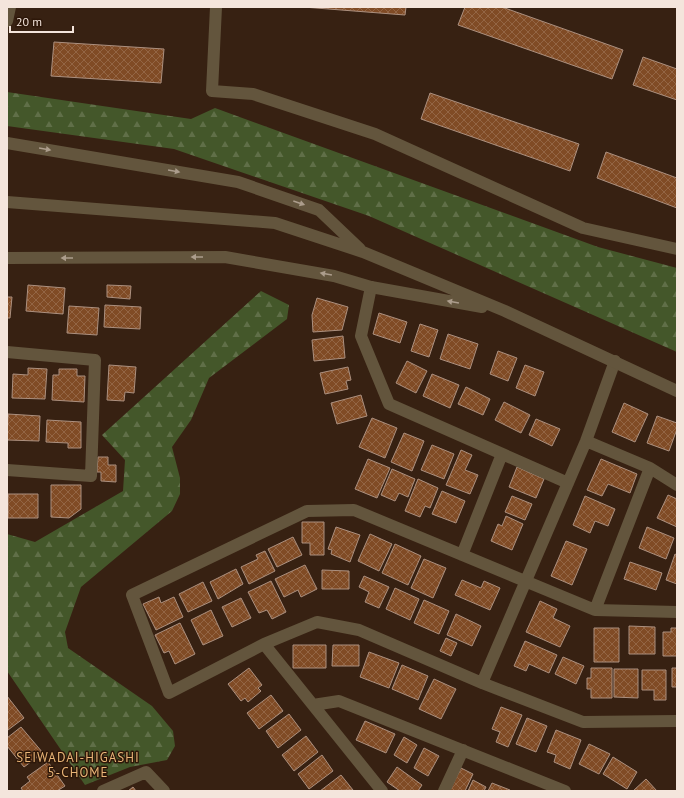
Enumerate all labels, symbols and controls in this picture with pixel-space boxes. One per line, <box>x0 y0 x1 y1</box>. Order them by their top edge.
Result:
scale bar <box>10 8 73 34</box>
text: 20 m <box>16 14 42 29</box>
one-way arrow <box>39 147 52 153</box>
one-way arrow <box>168 168 180 174</box>
one-way arrow <box>294 200 306 206</box>
one-way arrow <box>190 254 203 260</box>
one-way arrow <box>60 255 73 261</box>
one-way arrow <box>320 271 332 277</box>
one-way arrow <box>446 298 459 304</box>
district label: SEIWADAI-HIGASHI 5-CHOME <box>16 749 140 781</box>

